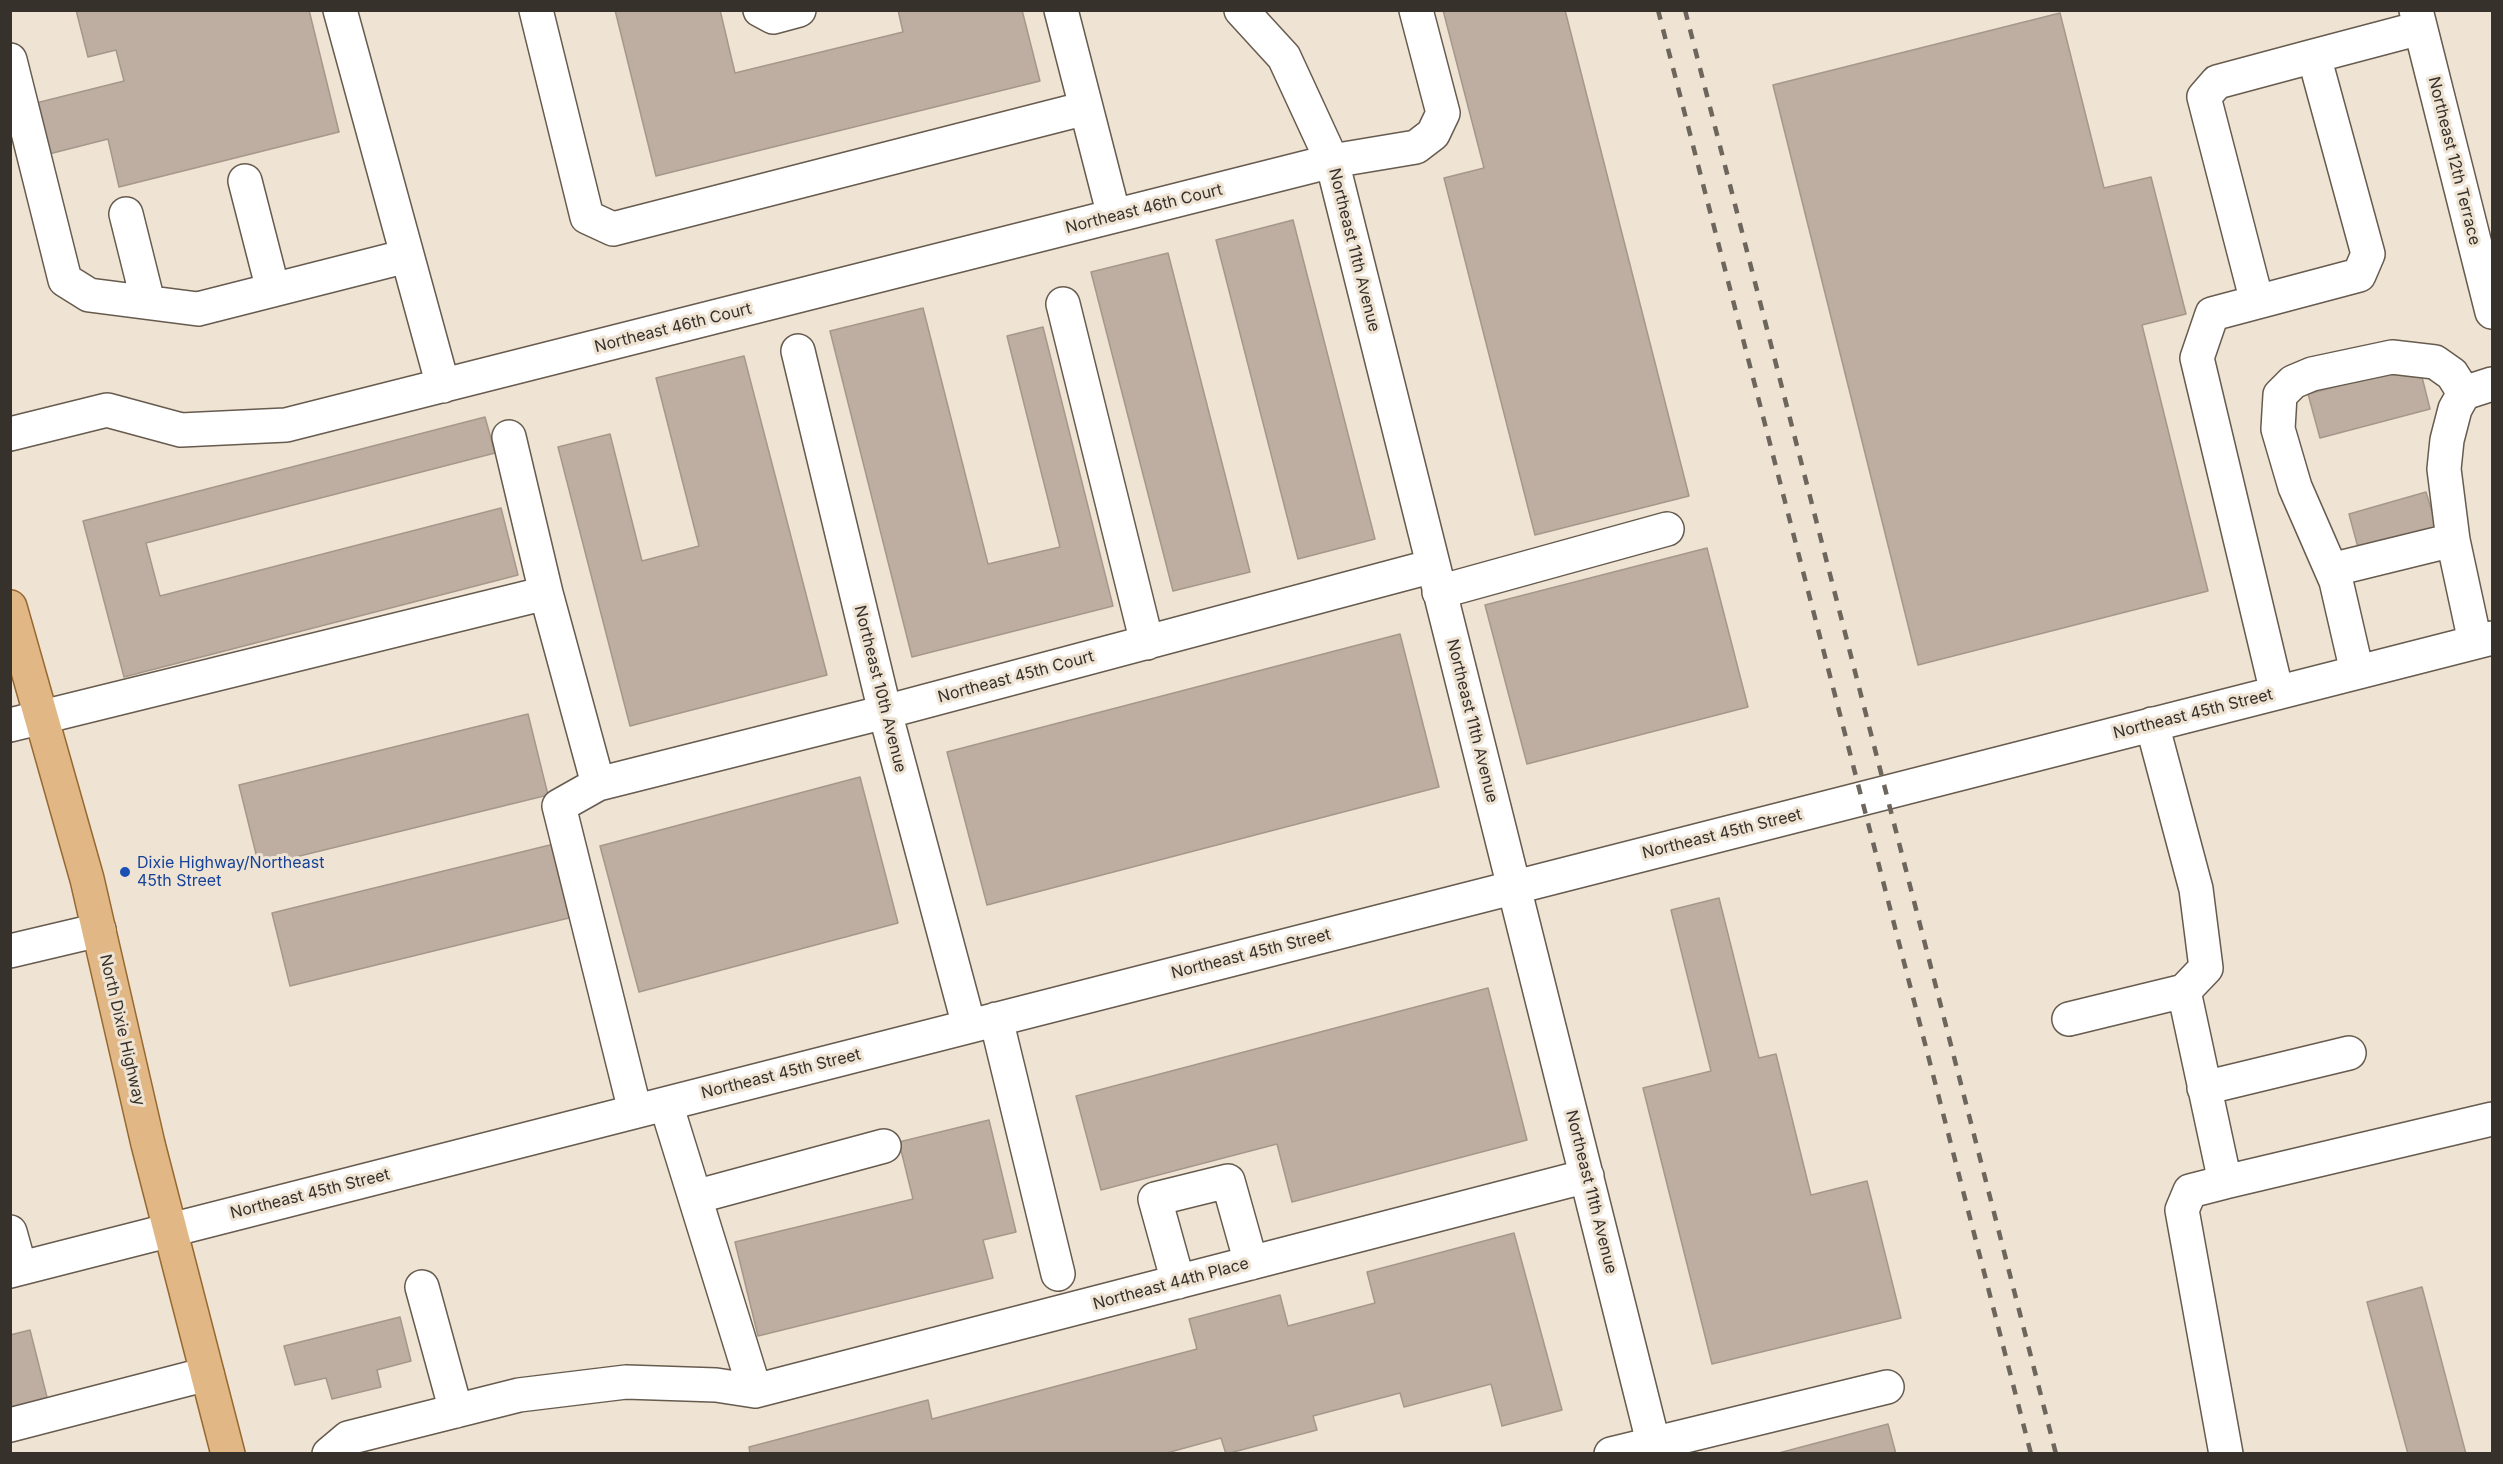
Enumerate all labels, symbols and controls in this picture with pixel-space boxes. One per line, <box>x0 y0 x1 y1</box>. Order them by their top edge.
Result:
street label: Northeast 12th Terrace <box>2424 75 2484 247</box>
street label: Northeast 11th Avenue <box>1324 166 1384 334</box>
street label: Northeast 46th Court <box>1064 180 1224 238</box>
street label: Northeast 46th Court <box>593 299 753 357</box>
street label: Northeast 10th Avenue <box>850 603 910 775</box>
street label: Northeast 11th Avenue <box>1442 637 1502 805</box>
street label: Northeast 45th Court <box>936 647 1096 707</box>
street label: Northeast 45th Street <box>2111 685 2275 743</box>
street label: Northeast 45th Street <box>1640 805 1804 863</box>
place label: Dixie Highway/Northeast 45th Street <box>137 853 324 891</box>
marker: Dixie Highway/Northeast 45th Street <box>118 865 132 879</box>
street label: Northeast 45th Street <box>1169 925 1333 983</box>
street label: North Dixie Highway <box>95 952 149 1108</box>
street label: Northeast 45th Street <box>699 1045 863 1103</box>
street label: Northeast 11th Avenue <box>1561 1108 1621 1276</box>
street label: Northeast 45th Street <box>228 1165 392 1223</box>
street label: Northeast 44th Place <box>1091 1254 1251 1314</box>

